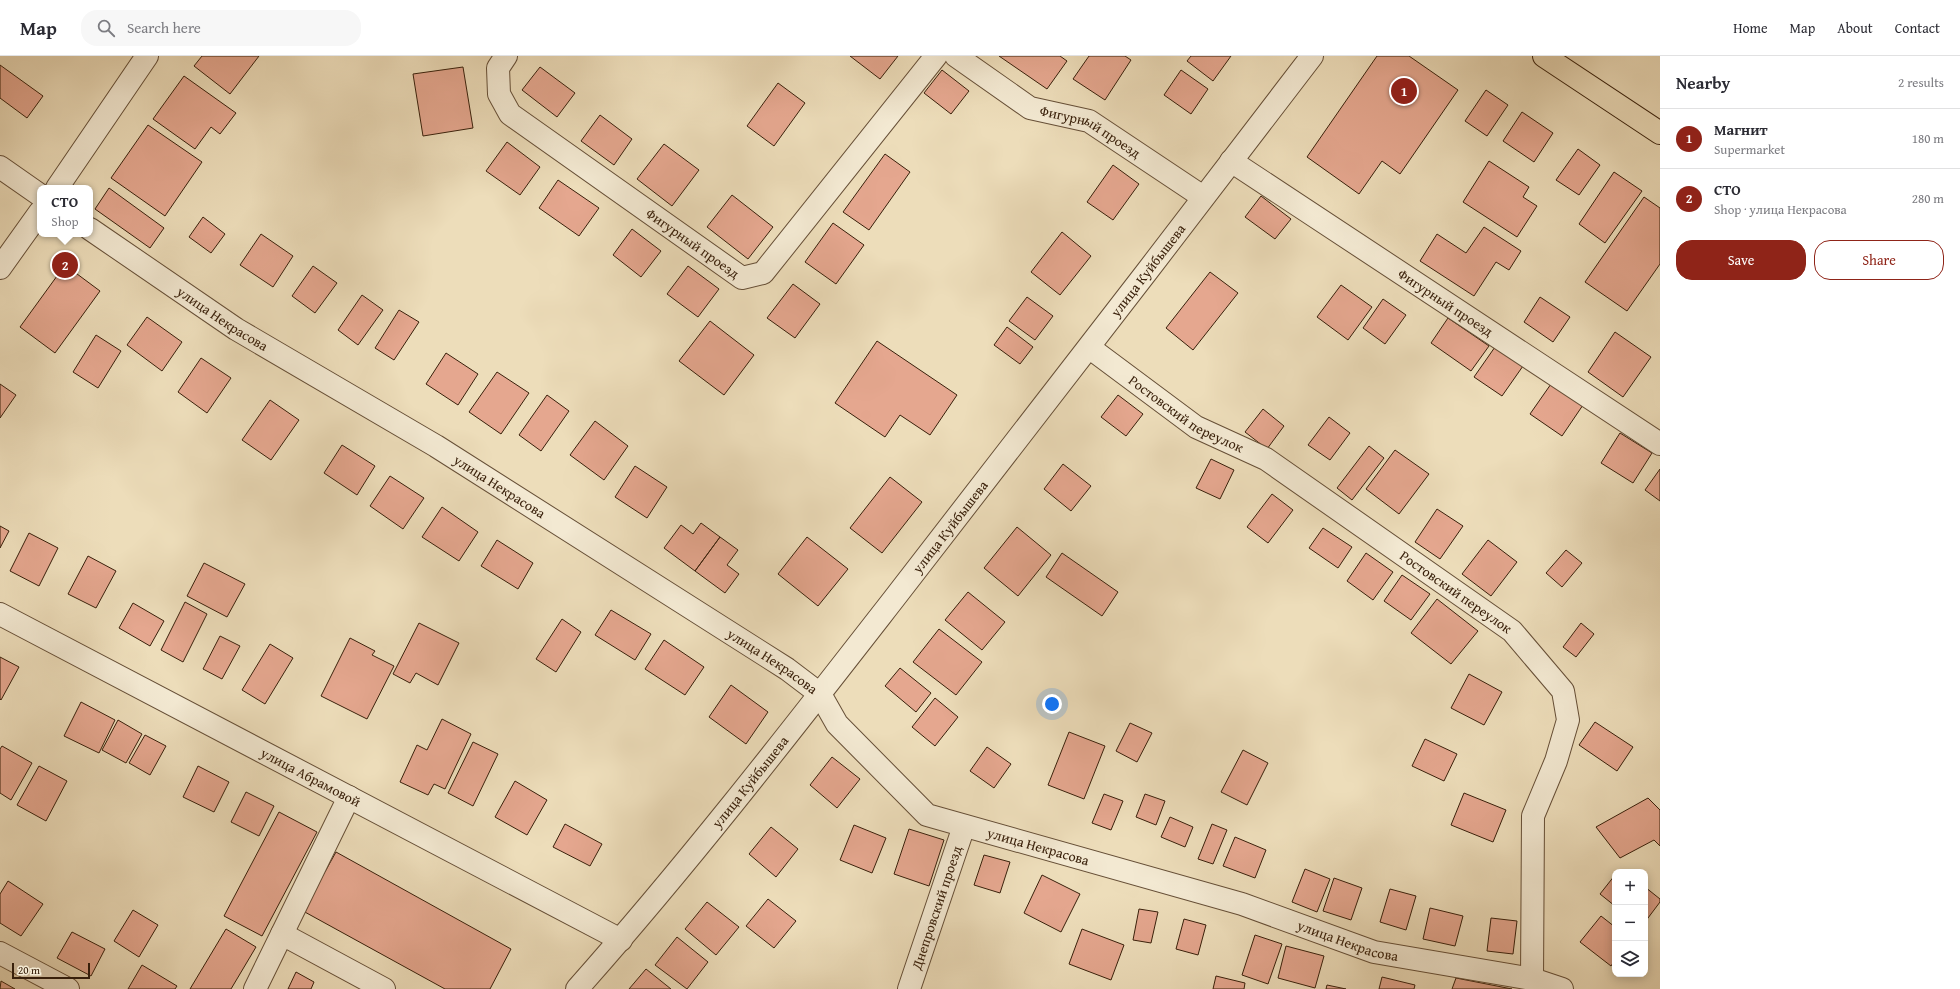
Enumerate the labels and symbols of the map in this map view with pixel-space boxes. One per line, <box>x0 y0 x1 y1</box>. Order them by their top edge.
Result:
pin: 1 <box>1391 76 1417 106</box>
street label: Фигурный проезд <box>1038 100 1145 163</box>
street label: Фигурный проезд <box>642 203 744 283</box>
street label: улица Куйбышева <box>1105 219 1190 322</box>
pin: 2 <box>52 250 78 280</box>
street label: Фигурный проезд <box>1394 264 1497 341</box>
street label: улица Некрасова <box>172 281 272 356</box>
street label: Ростовский переулок <box>1125 370 1247 458</box>
street label: улица Некрасова <box>449 449 550 523</box>
street label: улица Куйбышева <box>907 476 993 578</box>
street label: Ростовский переулок <box>1396 546 1517 639</box>
street label: улица Некрасова <box>722 623 822 699</box>
your location <box>1042 694 1062 714</box>
street label: улица Куйбышева <box>707 731 793 833</box>
street label: улица Абрамовой <box>256 742 364 812</box>
street label: улица Некрасова <box>984 822 1092 870</box>
street label: Днепровский проезд <box>906 843 967 973</box>
street label: улица Некрасова <box>1294 915 1400 966</box>
scale bar <box>12 961 90 980</box>

